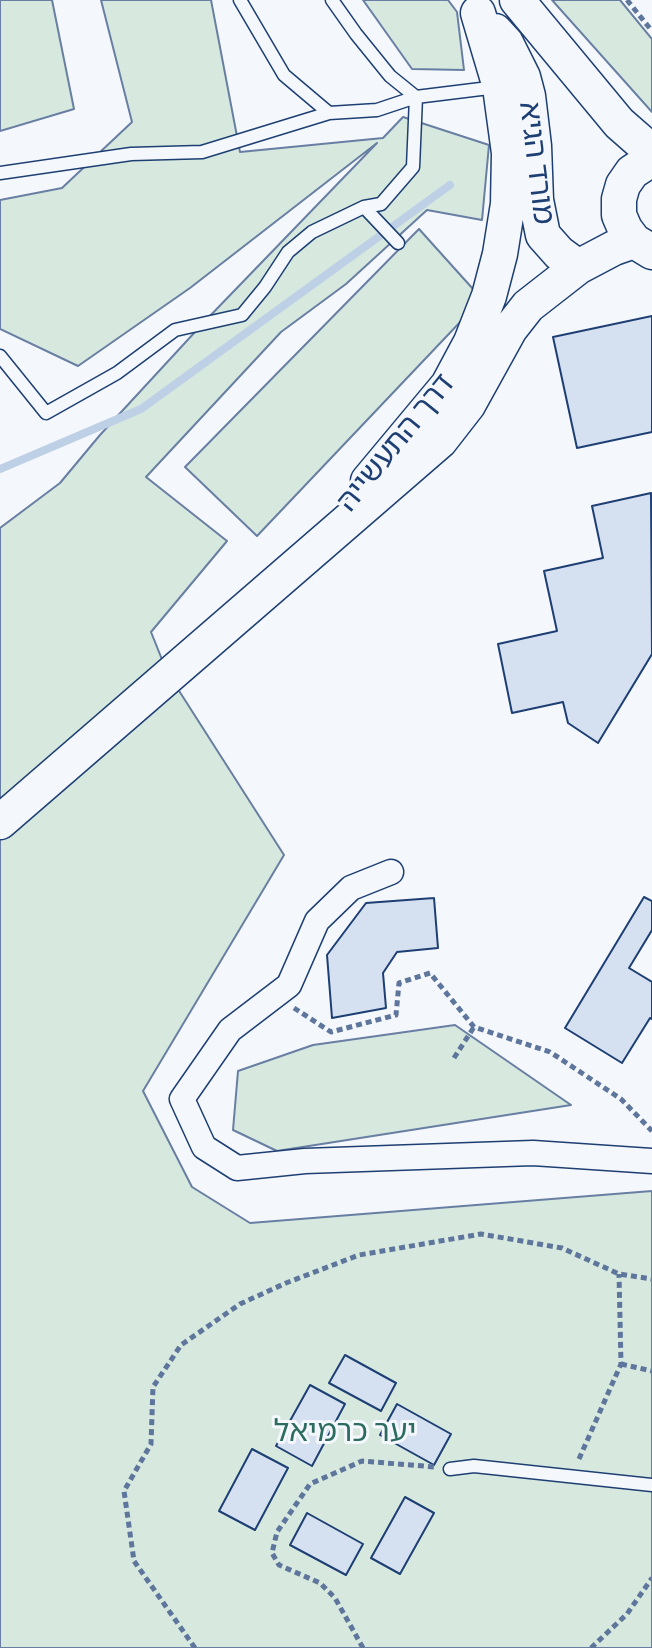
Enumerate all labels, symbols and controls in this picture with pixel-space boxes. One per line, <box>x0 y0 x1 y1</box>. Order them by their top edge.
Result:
street label: מורד הגיא <box>511 99 561 227</box>
street label: דרך התעשייה <box>330 367 462 519</box>
park label: יער כרמיאל <box>274 1414 416 1450</box>

